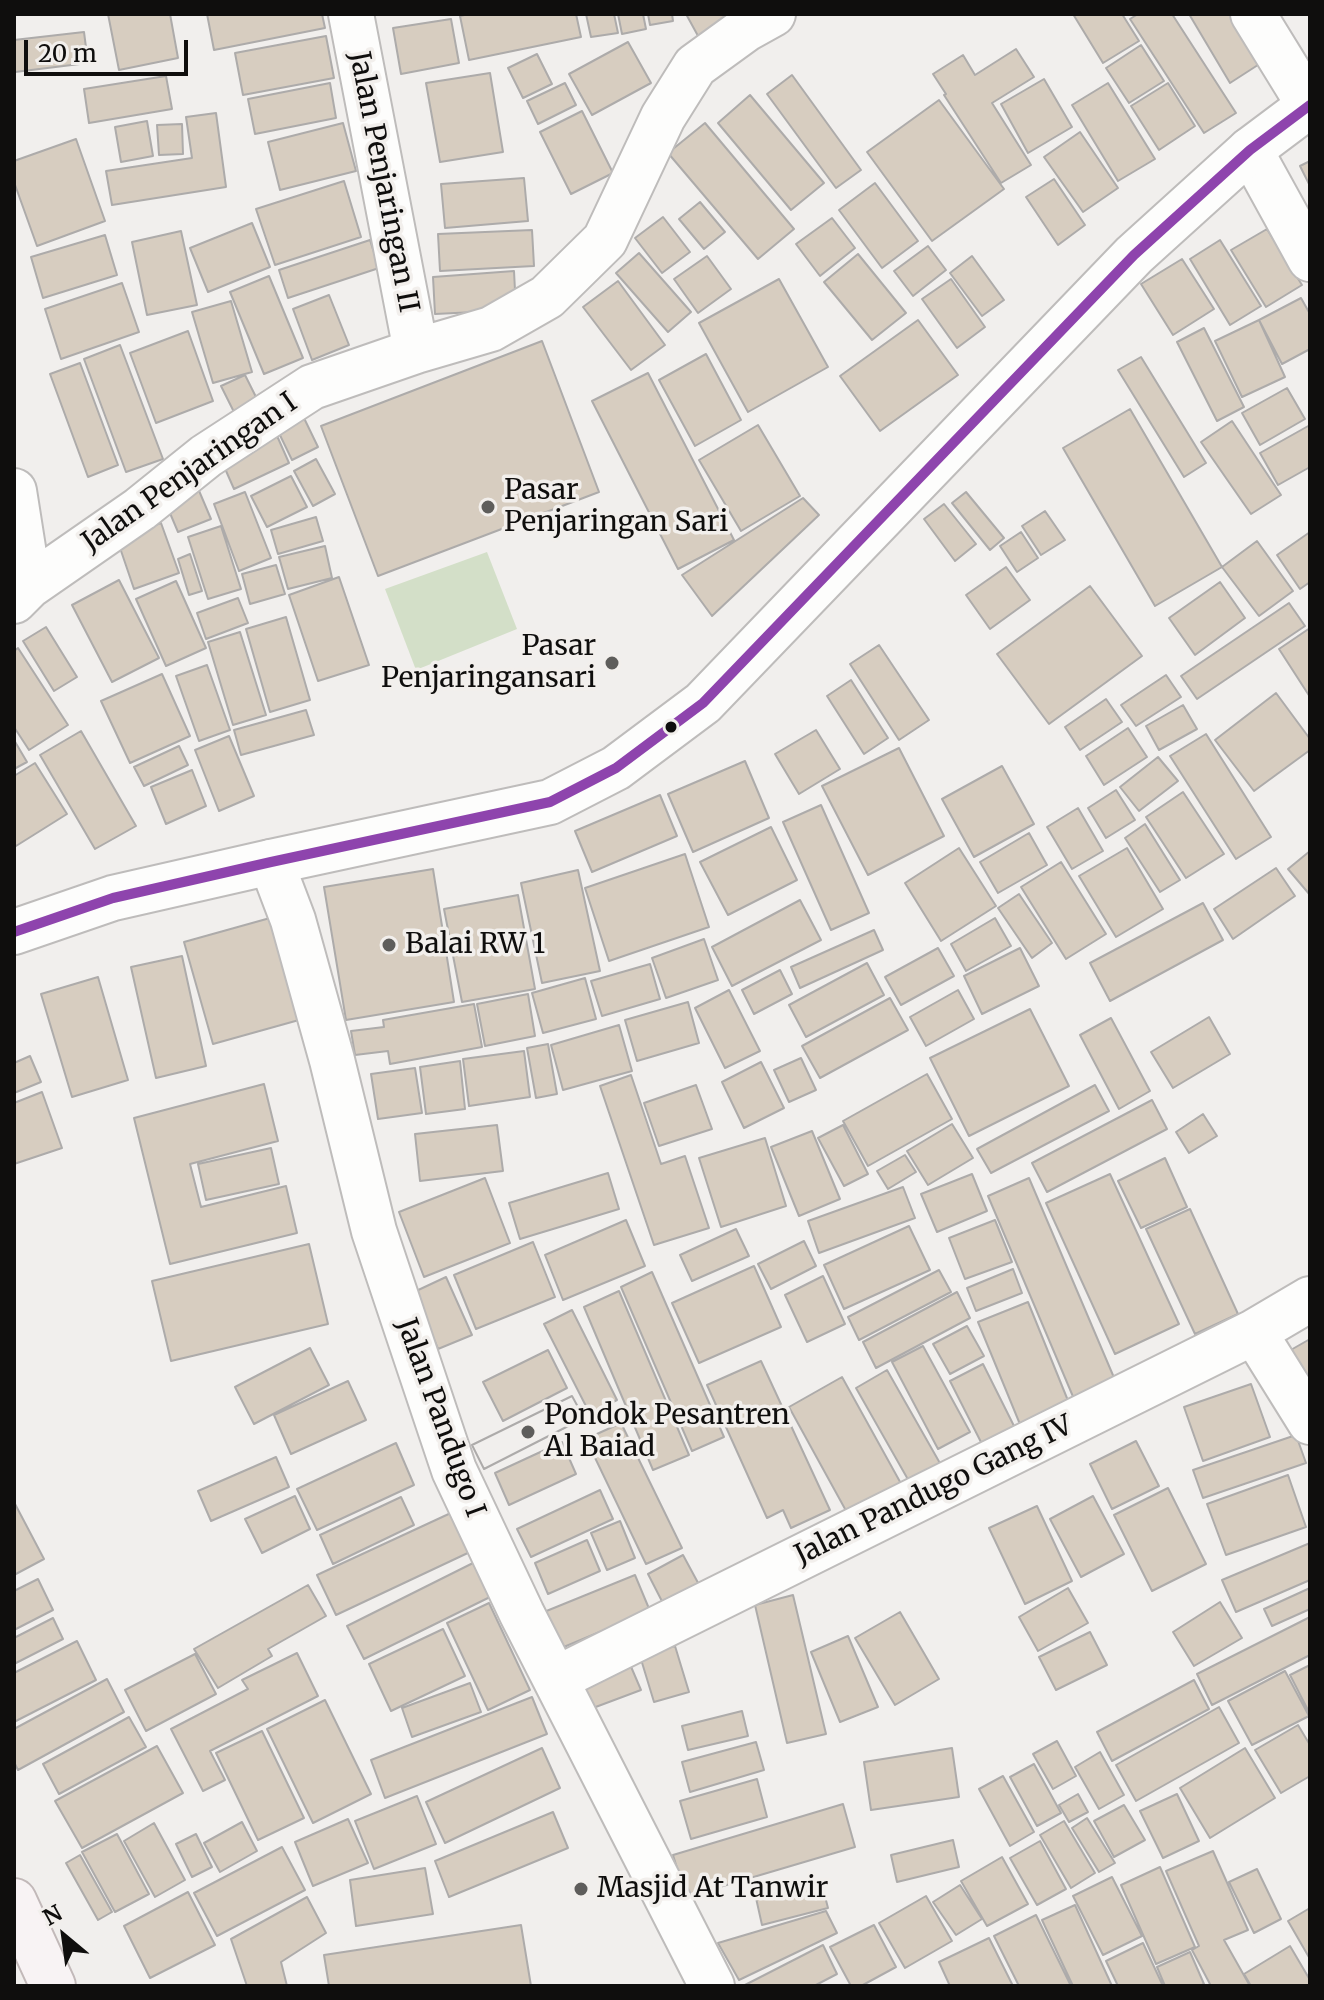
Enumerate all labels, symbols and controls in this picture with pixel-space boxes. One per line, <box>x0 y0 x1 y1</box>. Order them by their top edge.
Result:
scale bar <box>28 24 192 74</box>
text: 20 m <box>38 38 97 69</box>
street label: Jalan Penjaringan II <box>341 49 425 315</box>
street label: Jalan Penjaringan I <box>76 386 304 560</box>
place label: Pasar Penjaringan Sari <box>504 474 728 540</box>
marker: Pasar Penjaringan Sari <box>479 498 497 516</box>
place label: Pasar Penjaringansari <box>381 630 596 696</box>
marker: Pasar Penjaringansari <box>603 654 621 672</box>
unlabelled marker <box>663 719 679 735</box>
place label: Balai RW 1 <box>405 928 545 962</box>
marker: Balai RW 1 <box>380 936 398 954</box>
street label: Jalan Pandugo I <box>389 1314 491 1522</box>
place label: Pondok Pesantren Al Baiad <box>544 1399 790 1465</box>
street label: Jalan Pandugo Gang IV <box>790 1409 1078 1573</box>
marker: Pondok Pesantren Al Baiad <box>519 1423 537 1441</box>
place label: Masjid At Tanwir <box>597 1872 828 1906</box>
marker: Masjid At Tanwir <box>572 1880 590 1898</box>
north arrow <box>24 1896 104 1976</box>
text: N <box>38 1899 67 1931</box>

